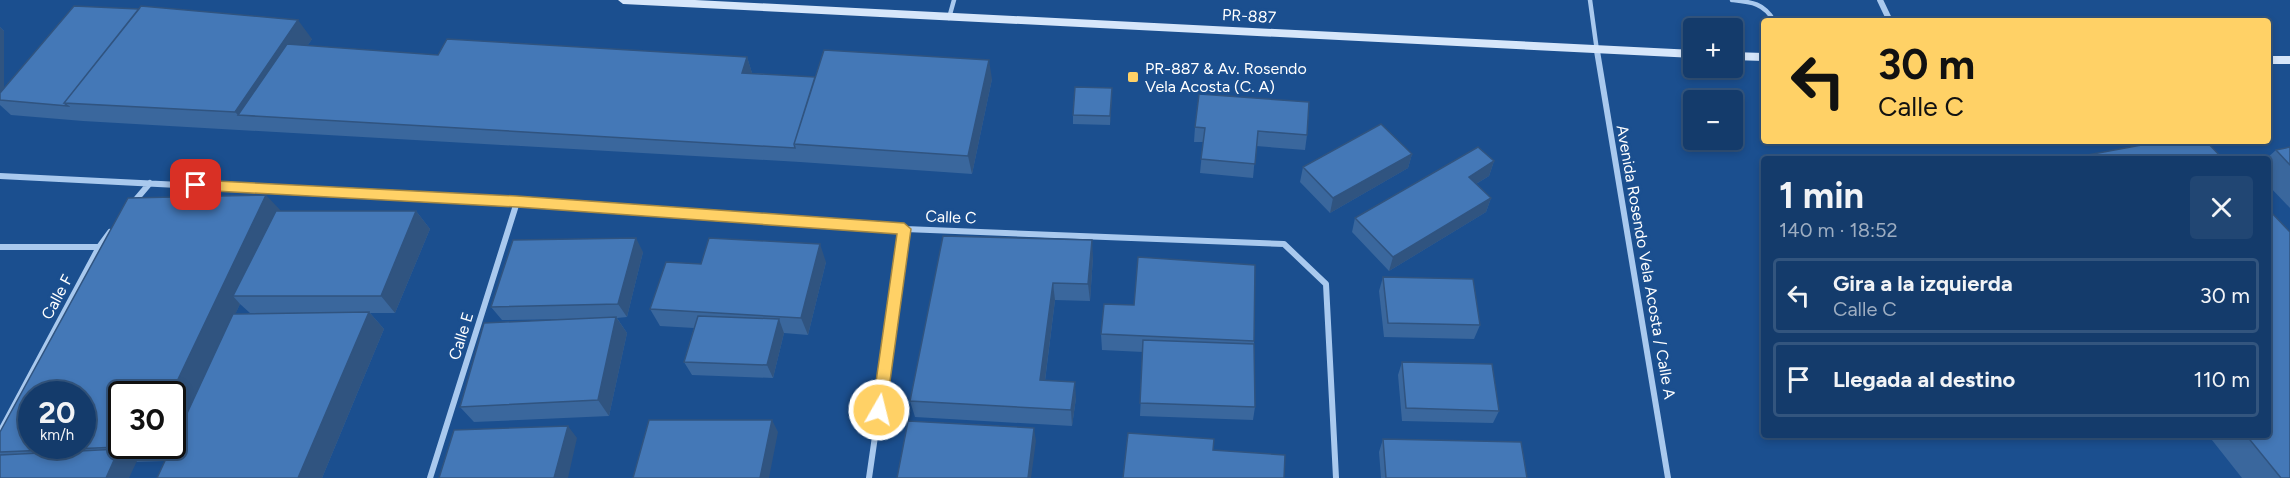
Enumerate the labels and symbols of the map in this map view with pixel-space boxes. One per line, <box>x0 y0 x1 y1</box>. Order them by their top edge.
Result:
street label: PR-887 <box>1221 5 1277 27</box>
place label: PR-887 & Av. Rosendo Vela Acosta (C. A) <box>1145 59 1307 96</box>
marker: PR-887 & Av. Rosendo Vela Acosta (C. A) <box>1126 70 1140 84</box>
street label: Avenida Rosendo Vela Acosta / Calle A <box>1612 123 1680 401</box>
pin <box>170 159 221 210</box>
street label: Calle C <box>925 207 977 227</box>
street label: Calle F <box>37 271 77 323</box>
street label: Calle E <box>445 310 477 362</box>
position arrow <box>847 378 911 442</box>
speed limit sign: 30 <box>108 381 186 459</box>

